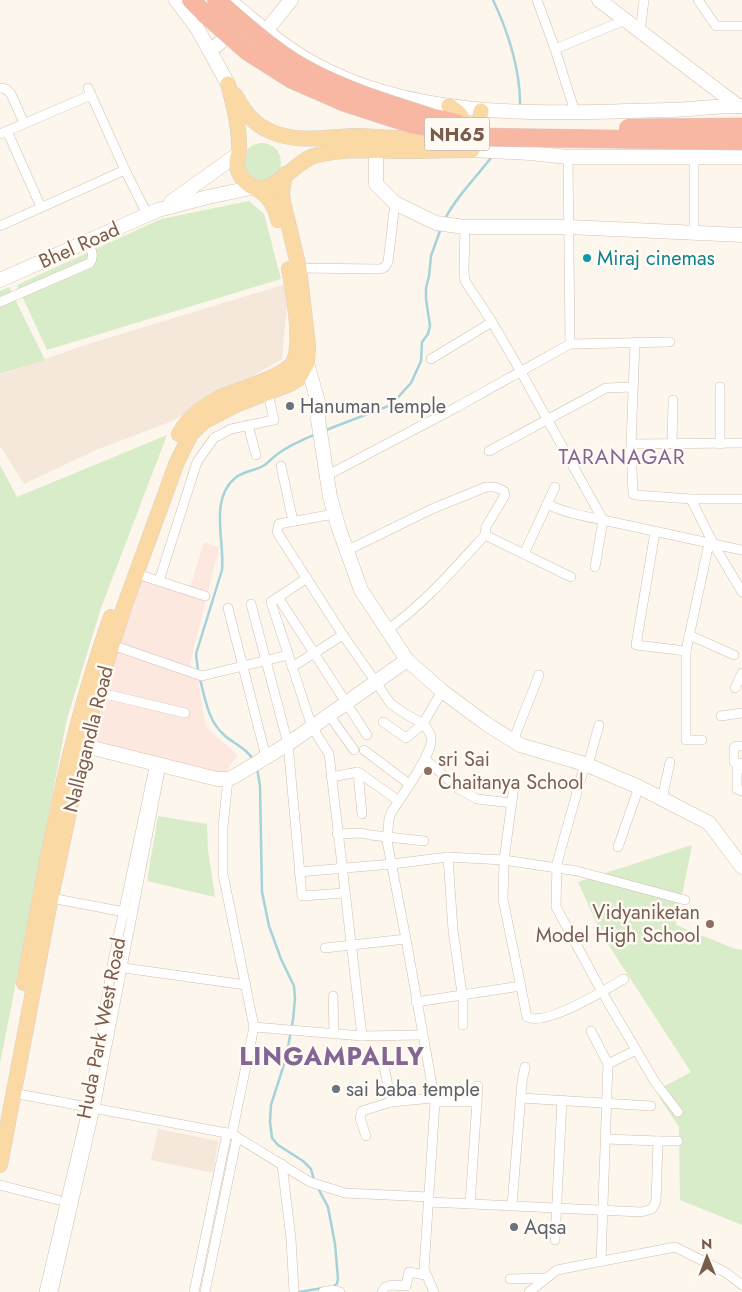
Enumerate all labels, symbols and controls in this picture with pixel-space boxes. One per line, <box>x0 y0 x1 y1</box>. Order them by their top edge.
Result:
road number: NH65 <box>424 118 490 150</box>
street label: Bhel Road <box>34 215 124 276</box>
place label: Miraj cinemas <box>597 244 715 273</box>
marker: Miraj cinemas <box>581 252 593 264</box>
place label: Hanuman Temple <box>300 392 446 421</box>
marker: Hanuman Temple <box>284 400 296 412</box>
district label: TARANAGAR <box>559 442 685 472</box>
street label: Nallagandla Road <box>56 663 121 816</box>
place label: sri Sai Chaitanya School <box>438 745 584 797</box>
marker: sri Sai Chaitanya School <box>422 765 434 777</box>
place label: Vidyaniketan Model High School <box>536 898 700 950</box>
marker: Vidyaniketan Model High School <box>704 918 716 930</box>
street label: Huda Park West Road <box>70 935 133 1121</box>
district label: LINGAMPALLY <box>239 1038 425 1074</box>
place label: sai baba temple <box>346 1075 480 1104</box>
marker: sai baba temple <box>330 1083 342 1095</box>
place label: Aqsa <box>524 1213 566 1242</box>
marker: Aqsa <box>508 1221 520 1233</box>
north arrow <box>682 1232 732 1282</box>
text: N <box>701 1234 713 1254</box>

